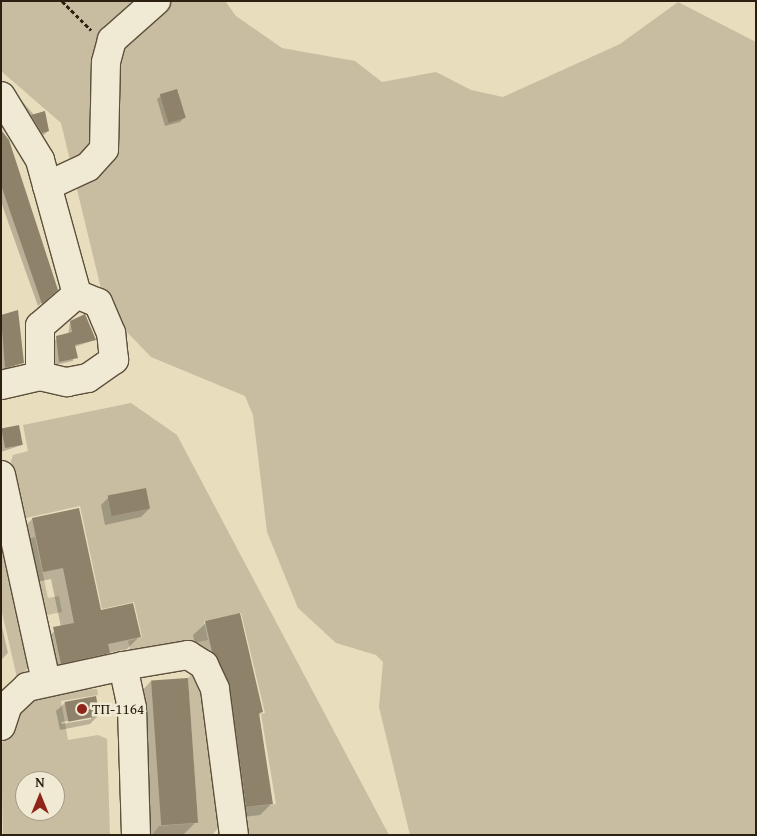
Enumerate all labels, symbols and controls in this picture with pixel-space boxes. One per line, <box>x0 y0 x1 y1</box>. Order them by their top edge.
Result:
place label: ТП-1164 <box>92 700 144 718</box>
marker: ТП-1164 <box>76 703 88 715</box>
north arrow <box>15 771 65 821</box>
text: N <box>35 772 45 792</box>

